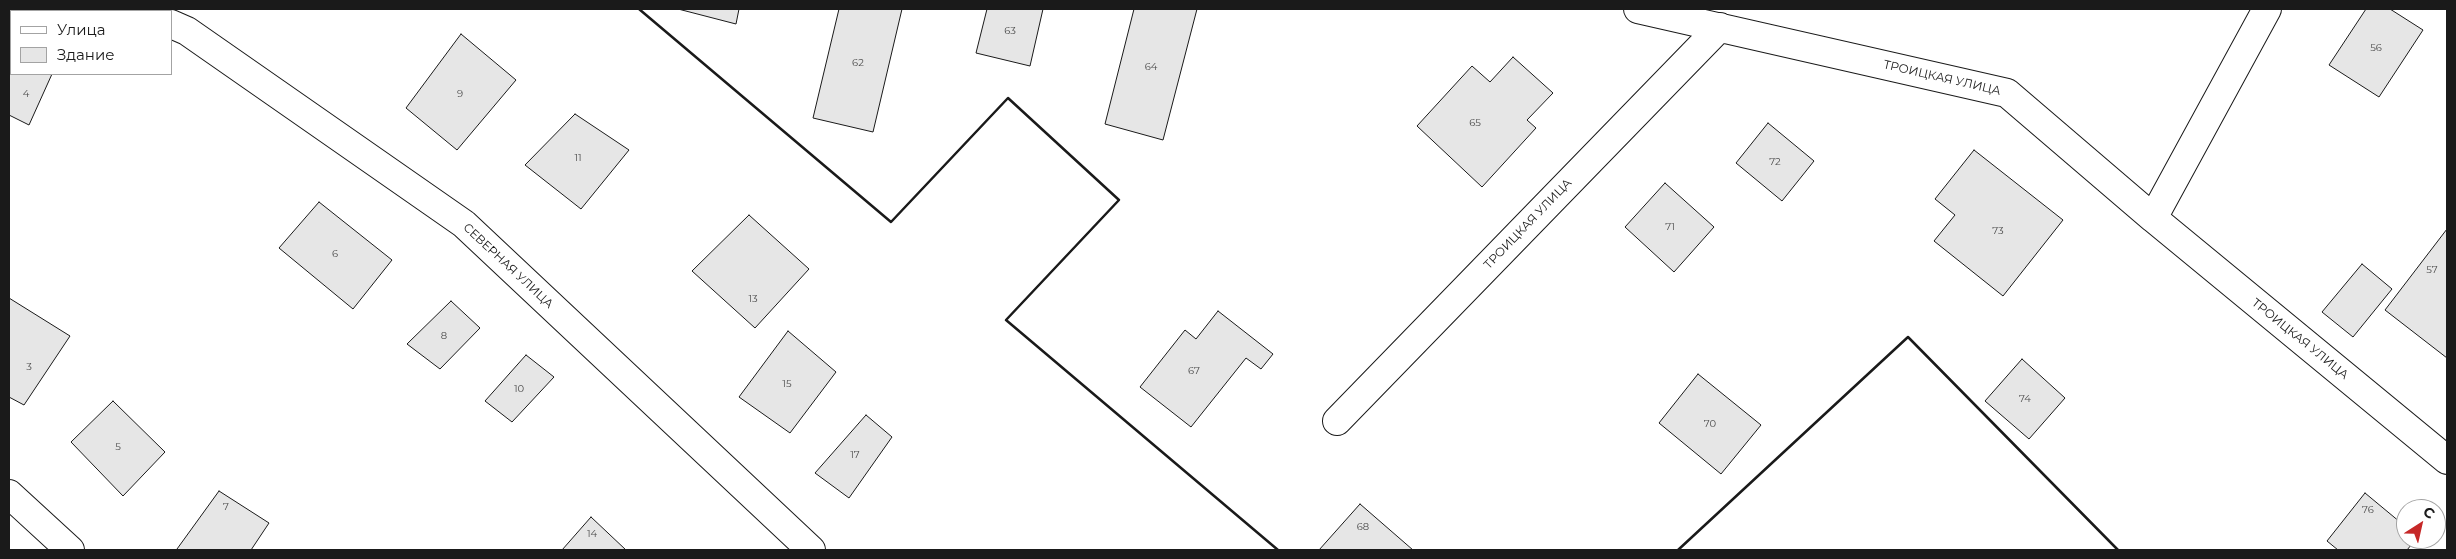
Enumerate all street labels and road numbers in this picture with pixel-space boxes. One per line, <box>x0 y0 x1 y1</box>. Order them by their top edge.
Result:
street label: ТРОИЦКАЯ УЛИЦА <box>1882 57 2002 99</box>
street label: ТРОИЦКАЯ УЛИЦА <box>1481 176 1575 272</box>
street label: СЕВЕРНАЯ УЛИЦА <box>460 220 556 312</box>
street label: ТРОИЦКАЯ УЛИЦА <box>2249 296 2351 382</box>

